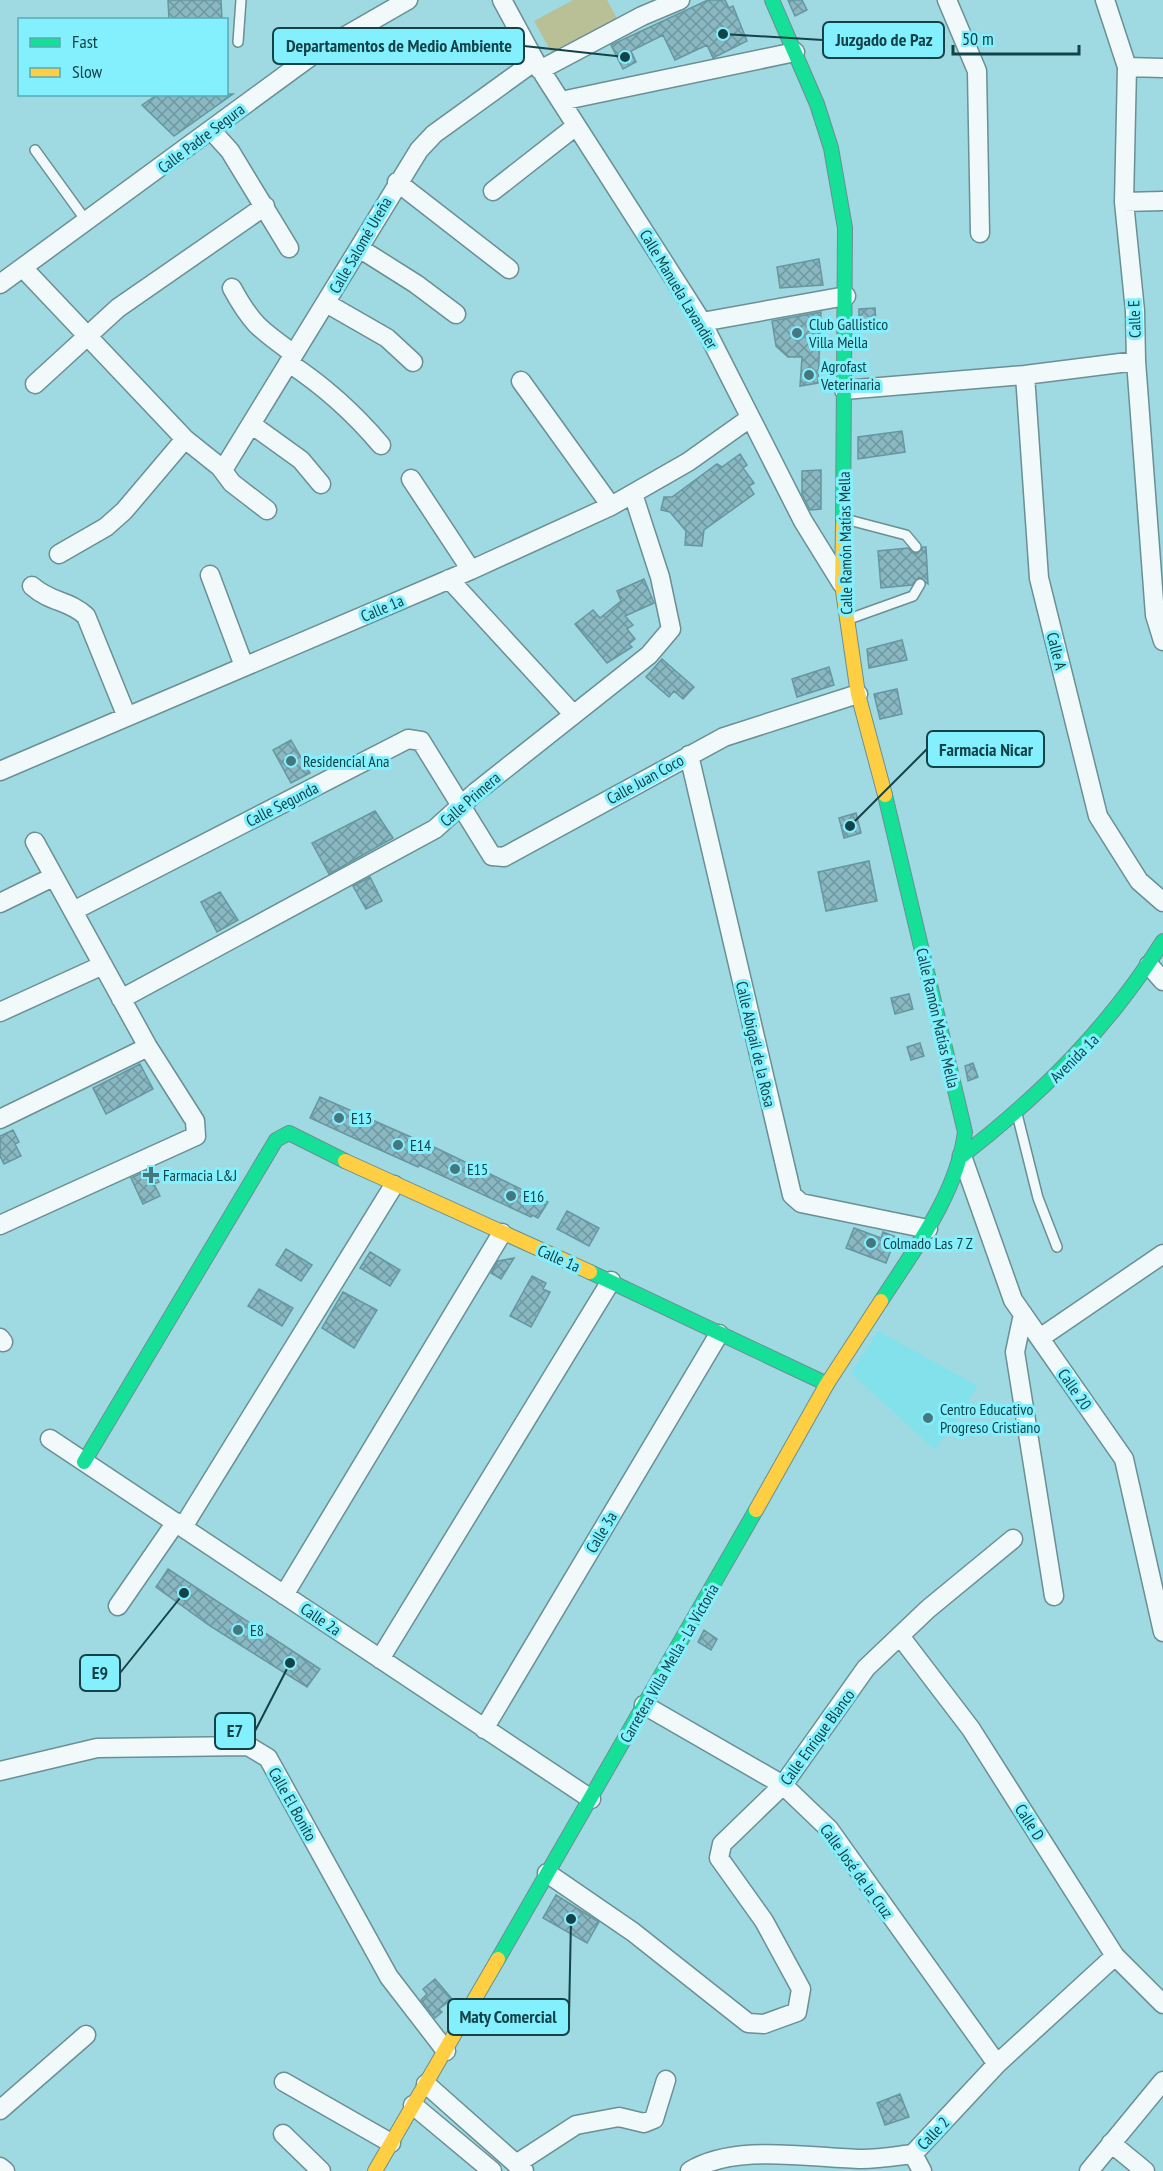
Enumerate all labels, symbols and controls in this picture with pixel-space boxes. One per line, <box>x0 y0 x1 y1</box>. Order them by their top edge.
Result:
legend <box>18 18 228 96</box>
scale bar <box>953 18 1079 56</box>
callout: Juzgado de Paz <box>823 22 944 58</box>
text: 50 m <box>962 27 994 50</box>
callout: Departamentos de Medio Ambiente <box>273 28 524 64</box>
text: Juzgado de Paz <box>835 28 933 51</box>
text: Fast <box>72 30 98 53</box>
text: Departamentos de Medio Ambiente <box>286 34 512 57</box>
text: Slow <box>72 60 103 83</box>
street label: Calle Padre Segura <box>154 99 248 177</box>
street label: Calle Salomé Ureña <box>324 193 396 297</box>
street label: Calle Manuela Lavandier <box>636 226 723 353</box>
street label: Calle E <box>1123 300 1145 338</box>
place label: Club Gallistico Villa Mella <box>808 314 888 352</box>
marker: Club Gallistico Villa Mella <box>790 326 804 340</box>
place label: Agrofast Veterinaria <box>820 356 881 394</box>
marker: Agrofast Veterinaria <box>802 368 816 382</box>
street label: Calle Ramón Matías Mella <box>834 471 856 615</box>
street label: Calle 1a <box>358 590 406 626</box>
street label: Calle A <box>1043 630 1071 672</box>
callout: Farmacia Nicar <box>927 731 1044 767</box>
text: Farmacia Nicar <box>939 738 1034 761</box>
street label: Calle Juan Coco <box>603 750 687 808</box>
place label: Residencial Ana <box>303 751 389 771</box>
marker: Residencial Ana <box>284 754 298 768</box>
street label: Calle Primera <box>436 767 504 831</box>
street label: Calle Segunda <box>242 777 322 831</box>
street label: Calle Ramón Matías Mella <box>912 946 964 1090</box>
street label: Calle Abigail de la Rosa <box>732 979 780 1109</box>
street label: Avenida 1a <box>1045 1029 1103 1087</box>
place label: E13 <box>351 1108 372 1128</box>
marker: E13 <box>332 1111 346 1125</box>
place label: E14 <box>410 1135 431 1155</box>
marker: E14 <box>391 1138 405 1152</box>
place label: E15 <box>467 1159 488 1179</box>
marker: E15 <box>448 1162 462 1176</box>
place label: Farmacia L&J <box>163 1165 237 1185</box>
marker: Farmacia L&J <box>144 1168 158 1182</box>
place label: E16 <box>523 1186 544 1206</box>
marker: E16 <box>504 1189 518 1203</box>
place label: Colmado Las 7 Z <box>883 1233 973 1253</box>
marker: Colmado Las 7 Z <box>864 1236 878 1250</box>
street label: Calle 1a <box>535 1240 583 1276</box>
street label: Calle 20 <box>1054 1365 1096 1413</box>
place label: Centro Educativo Progreso Cristiano <box>940 1399 1040 1437</box>
marker: Centro Educativo Progreso Cristiano <box>921 1411 935 1425</box>
street label: Calle 3a <box>581 1508 621 1556</box>
street label: Carretera Villa Mella - La Victoria <box>615 1580 723 1746</box>
street label: Calle 2a <box>297 1598 345 1640</box>
place label: E8 <box>250 1620 264 1640</box>
marker: E8 <box>231 1623 245 1637</box>
callout: E9 <box>80 1655 120 1691</box>
text: E9 <box>92 1661 108 1684</box>
street label: Calle Enrique Blanco <box>776 1685 859 1789</box>
callout: E7 <box>215 1713 255 1749</box>
text: E7 <box>227 1719 243 1742</box>
street label: Calle El Bonito <box>265 1764 321 1844</box>
street label: Calle D <box>1011 1800 1049 1844</box>
street label: Calle José de la Cruz <box>816 1820 898 1922</box>
callout: Maty Comercial <box>448 1999 569 2035</box>
text: Maty Comercial <box>459 2005 557 2028</box>
street label: Calle 2 <box>913 2112 953 2154</box>

